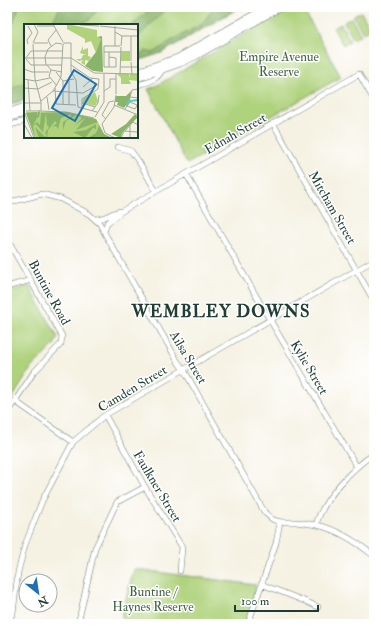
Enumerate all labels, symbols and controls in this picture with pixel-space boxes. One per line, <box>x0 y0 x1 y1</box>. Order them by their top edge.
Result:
inset map <box>24 24 138 138</box>
park label: Empire Avenue Reserve <box>239 49 320 80</box>
street label: Ednah Street <box>202 110 269 158</box>
street label: Mitcham Street <box>305 168 359 247</box>
street label: Buntine Road <box>25 257 74 328</box>
district label: WEMBLEY DOWNS <box>130 301 311 322</box>
street label: Ailsa Street <box>166 327 210 387</box>
street label: Kylie Street <box>286 337 332 398</box>
street label: Camden Street <box>95 362 170 416</box>
street label: Faulkner Street <box>130 448 185 525</box>
north arrow <box>18 573 58 613</box>
park label: Buntine / Haynes Reserve <box>112 584 194 616</box>
scale bar <box>235 587 318 613</box>
text: N <box>34 593 51 610</box>
text: 100 m <box>241 594 270 609</box>

